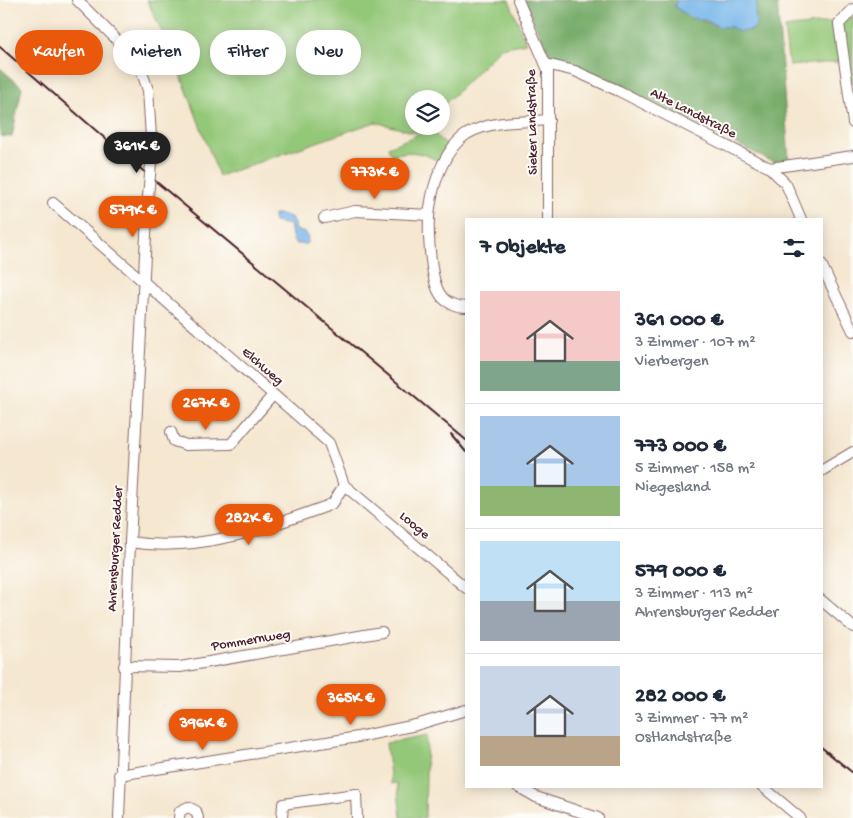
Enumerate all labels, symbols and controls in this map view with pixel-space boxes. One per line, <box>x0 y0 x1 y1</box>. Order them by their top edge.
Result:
chip: Kaufen <box>15 30 103 75</box>
chip: Mieten <box>113 30 200 75</box>
chip: Filter <box>210 30 286 75</box>
chip: Neu <box>296 30 361 75</box>
street label: Sieker Landstraße <box>524 68 542 175</box>
street label: Alte Landstraße <box>647 85 740 143</box>
map controls <box>405 90 450 135</box>
button: layers <box>405 90 450 135</box>
pin: 361K € <box>96 132 178 174</box>
text: 361K € <box>115 138 160 157</box>
pin: 773K € <box>334 158 416 200</box>
text: 773K € <box>351 164 399 183</box>
pin: 579K € <box>92 196 174 238</box>
text: 579K € <box>110 202 156 221</box>
icon: filters <box>780 234 808 262</box>
text: 7 Objekte <box>480 236 565 261</box>
text: 361 000 € <box>635 309 723 334</box>
icon: home <box>520 311 580 371</box>
text: 3 Zimmer · 107 m² <box>635 334 756 353</box>
street label: Elchweg <box>238 344 287 390</box>
text: Vierbergen <box>635 353 709 372</box>
pin: 267K € <box>165 388 247 431</box>
text: 267K € <box>183 395 229 414</box>
text: 773 000 € <box>635 435 726 460</box>
icon: home <box>520 436 580 496</box>
text: 5 Zimmer · 158 m² <box>635 460 755 479</box>
text: Niegesland <box>635 479 710 498</box>
street label: Ahrensburger Redder <box>104 485 128 612</box>
pin: 282K € <box>208 504 290 546</box>
street label: Looge <box>395 508 433 544</box>
text: 282K € <box>226 510 272 529</box>
text: 579 000 € <box>635 560 726 585</box>
icon: home <box>520 561 580 621</box>
text: 3 Zimmer · 113 m² <box>635 585 753 604</box>
text: Ahrensburger Redder <box>635 604 778 623</box>
street label: Pommernweg <box>209 626 292 656</box>
pin: 365K € <box>310 684 392 726</box>
text: 282 000 € <box>635 685 725 710</box>
icon: home <box>520 686 580 746</box>
text: 365K € <box>328 690 374 709</box>
pin: 396K € <box>162 708 244 751</box>
text: 3 Zimmer · 77 m² <box>635 710 748 729</box>
text: 396K € <box>180 715 226 734</box>
text: Ostlandstraße <box>635 729 731 748</box>

